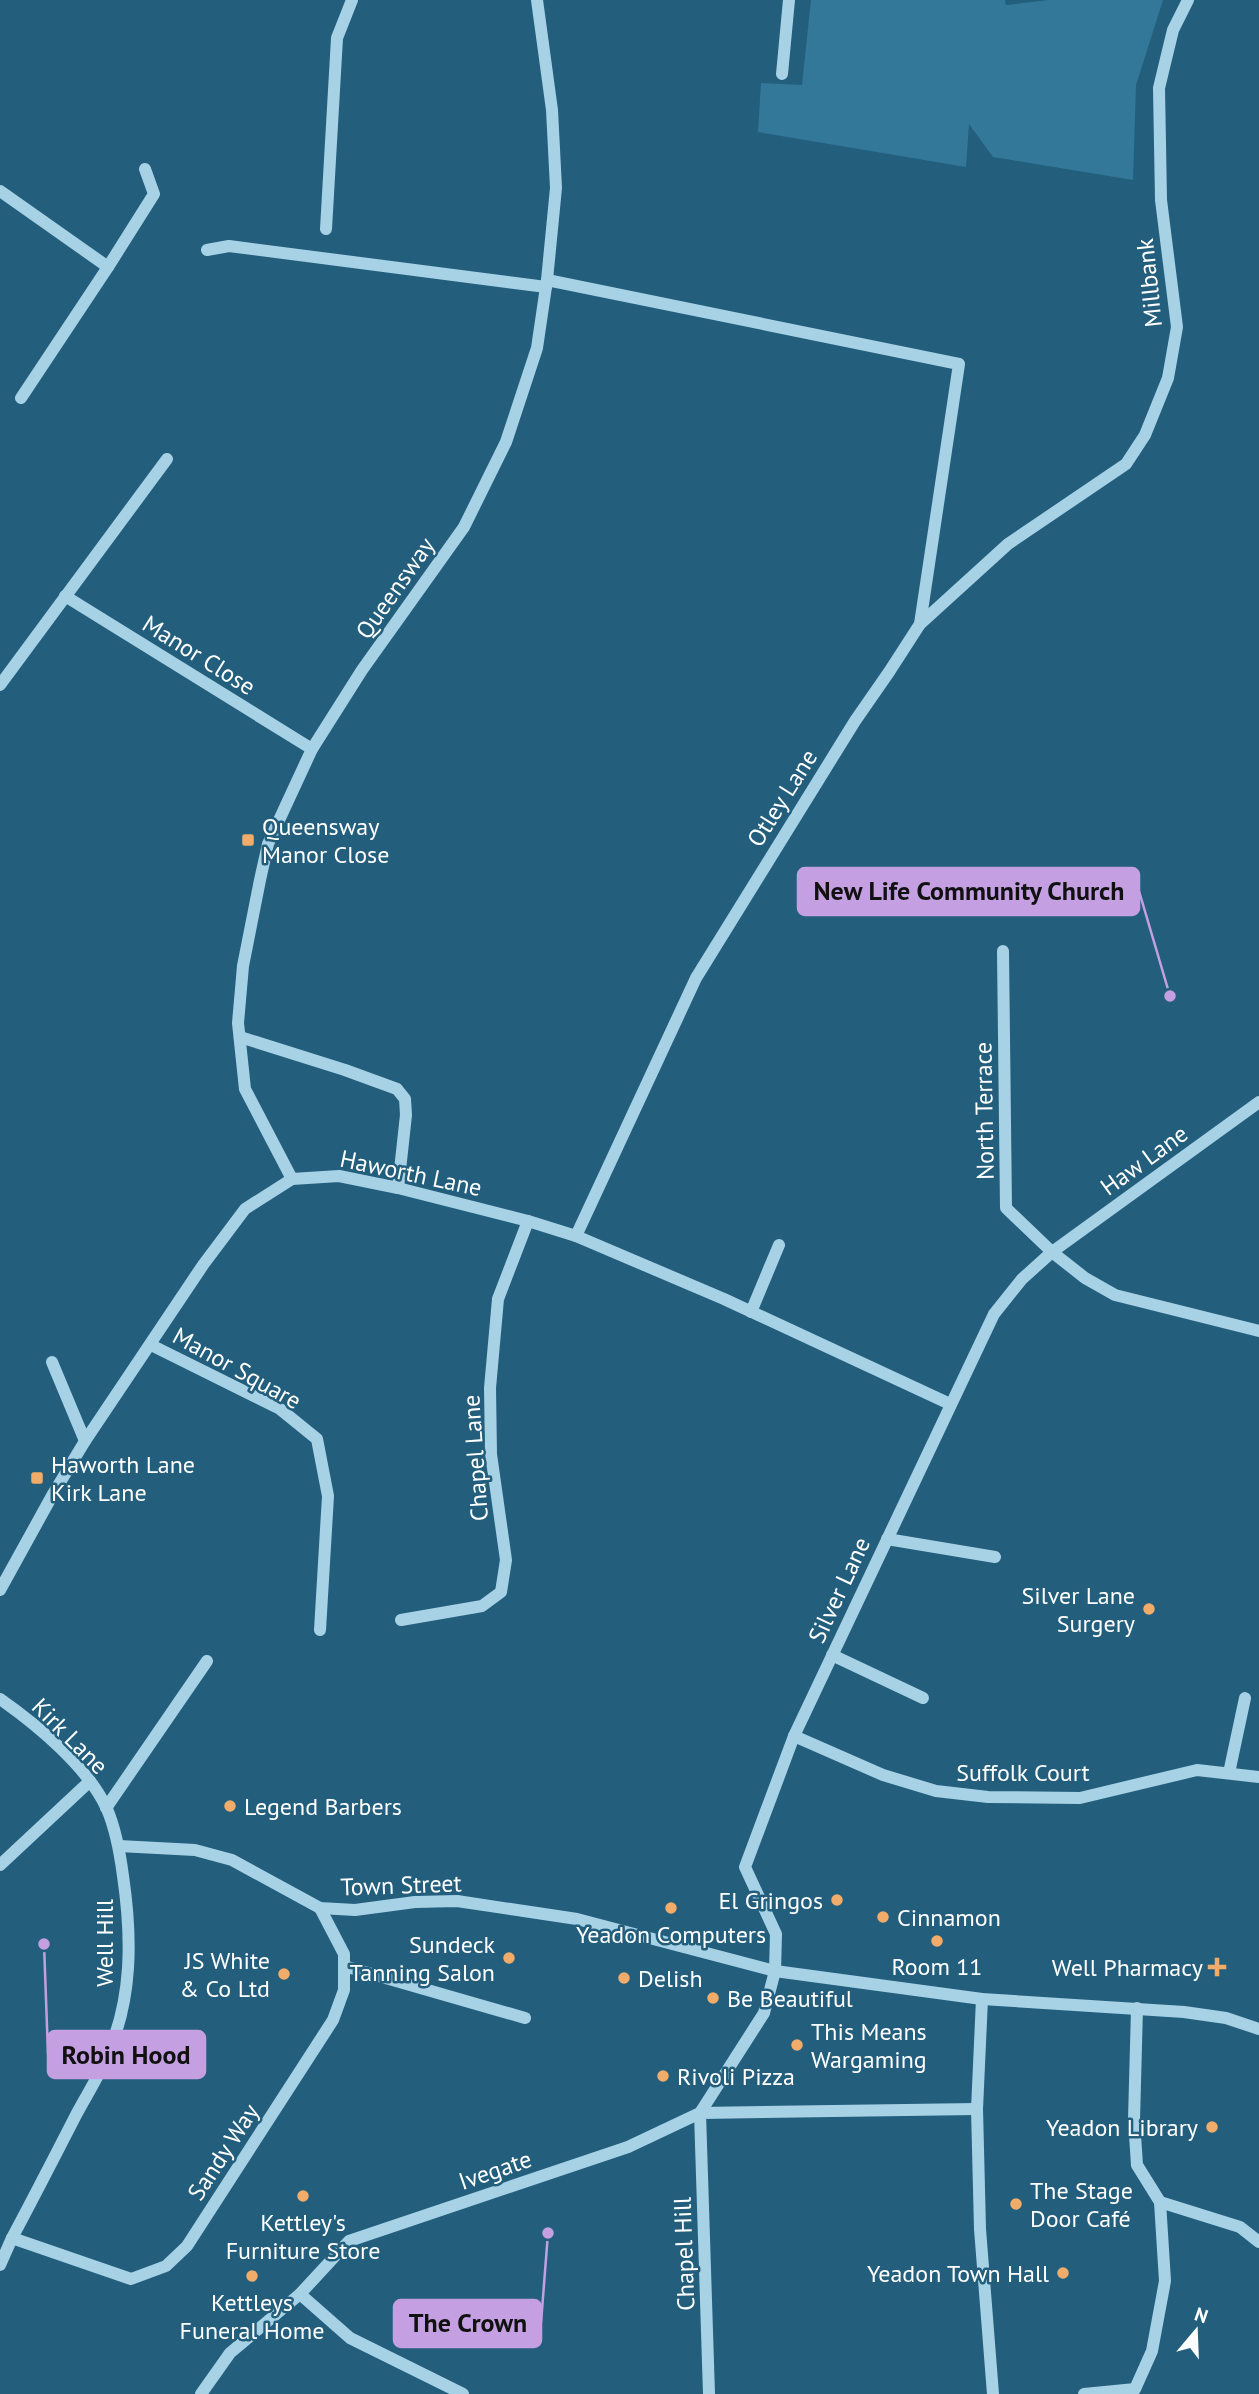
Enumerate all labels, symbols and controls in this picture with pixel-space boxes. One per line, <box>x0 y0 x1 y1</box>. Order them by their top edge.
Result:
street label: Millbank <box>1129 237 1169 329</box>
street label: Queensway <box>349 531 441 645</box>
street label: Manor Close <box>137 608 261 702</box>
street label: Otley Lane <box>740 744 824 852</box>
place label: Queensway Manor Close <box>262 811 389 870</box>
marker: Queensway Manor Close <box>240 832 256 848</box>
callout: New Life Community Church <box>798 868 1139 915</box>
text: New Life Community Church <box>814 874 1124 907</box>
street label: North Terrace <box>967 1042 1001 1180</box>
street label: Haw Lane <box>1094 1118 1194 1202</box>
street label: Haworth Lane <box>337 1143 485 1203</box>
street label: Manor Square <box>167 1320 307 1416</box>
street label: Chapel Lane <box>455 1394 495 1522</box>
place label: Haworth Lane Kirk Lane <box>51 1449 195 1508</box>
marker: Haworth Lane Kirk Lane <box>29 1470 45 1486</box>
street label: Silver Lane <box>801 1532 877 1648</box>
place label: Silver Lane Surgery <box>1022 1580 1135 1639</box>
marker: Silver Lane Surgery <box>1141 1601 1157 1617</box>
street label: Kirk Lane <box>25 1691 115 1781</box>
street label: Suffolk Court <box>956 1757 1090 1788</box>
place label: Legend Barbers <box>244 1791 402 1822</box>
marker: Legend Barbers <box>222 1798 238 1814</box>
street label: Town Street <box>340 1867 462 1903</box>
place label: El Gringos <box>718 1885 823 1916</box>
marker: El Gringos <box>829 1892 845 1908</box>
street label: Well Hill <box>89 1899 120 1987</box>
marker: Yeadon Computers <box>663 1900 679 1916</box>
place label: Cinnamon <box>897 1902 1001 1933</box>
marker: Cinnamon <box>875 1909 891 1925</box>
place label: Yeadon Computers <box>576 1919 766 1950</box>
place label: Sundeck Tanning Salon <box>350 1929 496 1988</box>
marker: Room 11 <box>929 1933 945 1949</box>
place label: JS White & Co Ltd <box>180 1945 270 2004</box>
marker: Sundeck Tanning Salon <box>501 1950 517 1966</box>
place label: Room 11 <box>892 1951 982 1982</box>
place label: Well Pharmacy <box>1052 1952 1203 1983</box>
marker: Well Pharmacy <box>1209 1959 1225 1975</box>
place label: Delish <box>638 1963 703 1994</box>
marker: JS White & Co Ltd <box>276 1966 292 1982</box>
marker: Delish <box>616 1970 632 1986</box>
place label: Be Beautiful <box>727 1983 853 2014</box>
marker: Be Beautiful <box>705 1990 721 2006</box>
place label: This Means Wargaming <box>811 2016 927 2075</box>
callout: Robin Hood <box>48 2031 205 2078</box>
marker: This Means Wargaming <box>789 2037 805 2053</box>
text: Robin Hood <box>62 2038 190 2071</box>
place label: Rivoli Pizza <box>677 2061 795 2092</box>
marker: Rivoli Pizza <box>655 2068 671 2084</box>
street label: Sandy Way <box>180 2098 266 2206</box>
place label: Yeadon Library <box>1046 2112 1198 2143</box>
marker: Yeadon Library <box>1204 2119 1220 2135</box>
street label: Ivegate <box>454 2143 536 2197</box>
place label: The Stage Door Café <box>1030 2175 1133 2234</box>
marker: Kettley's Furniture Store <box>295 2188 311 2204</box>
marker: The Stage Door Café <box>1008 2196 1024 2212</box>
street label: Chapel Hill <box>667 2197 701 2311</box>
place label: Kettley's Furniture Store <box>226 2207 380 2266</box>
place label: Yeadon Town Hall <box>867 2258 1049 2289</box>
marker: Yeadon Town Hall <box>1055 2265 1071 2281</box>
marker: Kettleys Funeral Home <box>244 2268 260 2284</box>
place label: Kettleys Funeral Home <box>180 2287 324 2346</box>
north arrow <box>1161 2296 1231 2366</box>
callout: The Crown <box>394 2300 541 2347</box>
text: N <box>1192 2302 1211 2328</box>
text: The Crown <box>409 2306 527 2339</box>

